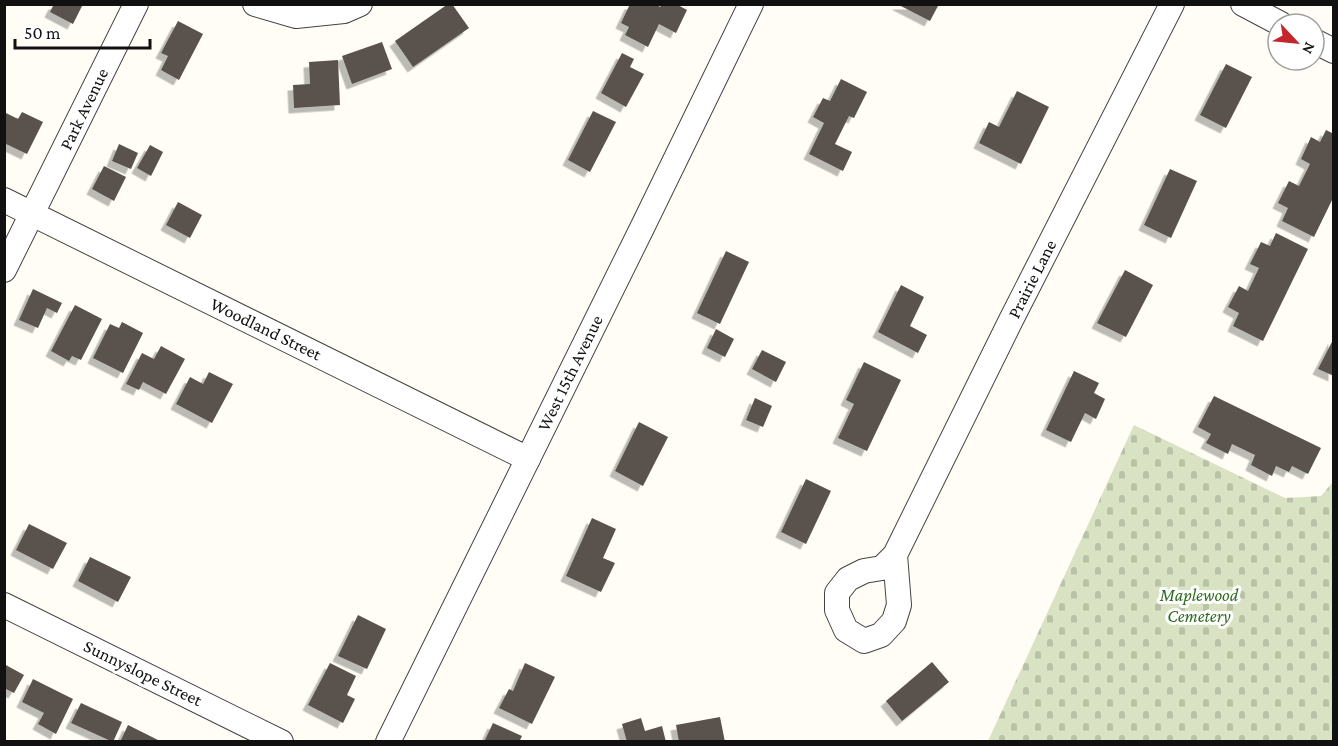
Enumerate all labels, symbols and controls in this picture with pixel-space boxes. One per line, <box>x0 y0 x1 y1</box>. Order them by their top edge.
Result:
scale bar <box>15 12 150 50</box>
north arrow <box>1266 12 1326 72</box>
text: 50 m <box>24 23 61 43</box>
text: N <box>1299 40 1319 57</box>
street label: Park Avenue <box>56 65 112 153</box>
street label: Prairie Lane <box>1004 236 1060 322</box>
street label: Woodland Street <box>207 294 326 365</box>
street label: West 15th Avenue <box>533 312 607 434</box>
park label: Maplewood Cemetery <box>1159 585 1239 626</box>
street label: Sunnyslope Street <box>81 636 206 711</box>

